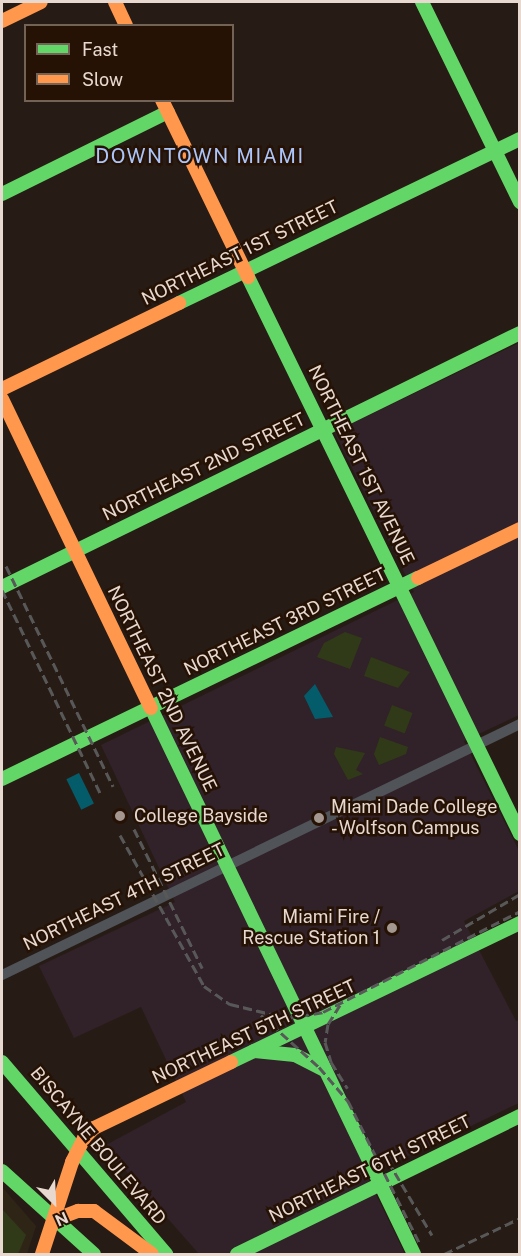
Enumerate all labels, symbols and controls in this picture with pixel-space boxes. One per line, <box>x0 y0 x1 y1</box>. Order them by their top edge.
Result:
legend <box>24 24 234 102</box>
text: Fast <box>82 39 118 60</box>
text: Slow <box>82 69 123 90</box>
district label: DOWNTOWN MIAMI <box>95 144 305 168</box>
street label: NORTHEAST 1ST STREET <box>138 196 342 310</box>
street label: NORTHEAST 1ST AVENUE <box>303 362 419 568</box>
street label: NORTHEAST 2ND STREET <box>99 408 309 526</box>
street label: NORTHEAST 3RD STREET <box>180 564 390 680</box>
street label: NORTHEAST 2ND AVENUE <box>103 583 221 795</box>
place label: Miami Dade College - Wolfson Campus <box>331 797 497 840</box>
place label: College Bayside <box>134 805 268 827</box>
marker: College Bayside <box>111 807 129 825</box>
marker: Miami Dade College - Wolfson Campus <box>312 811 326 825</box>
street label: NORTHEAST 4TH STREET <box>20 839 228 955</box>
place label: Miami Fire / Rescue Station 1 <box>242 907 380 950</box>
marker: Miami Fire / Rescue Station 1 <box>385 921 399 935</box>
street label: NORTHEAST 5TH STREET <box>149 975 359 1089</box>
street label: BISCAYNE BOULEVARD <box>26 1063 170 1229</box>
street label: NORTHEAST 6TH STREET <box>266 1111 474 1227</box>
north arrow <box>24 1172 84 1232</box>

